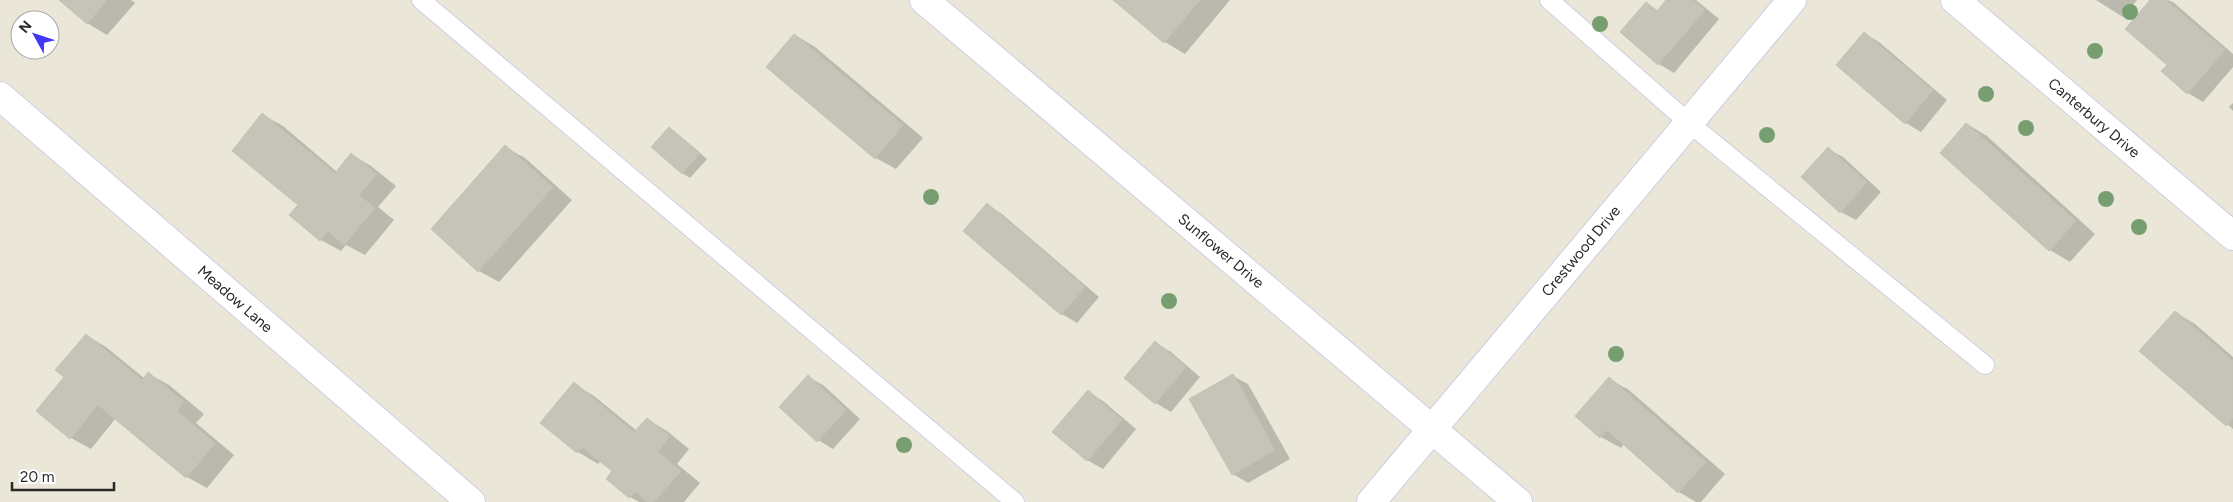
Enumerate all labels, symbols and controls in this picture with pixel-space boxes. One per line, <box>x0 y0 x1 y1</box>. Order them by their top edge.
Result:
north arrow <box>10 10 60 60</box>
text: N <box>15 17 35 37</box>
street label: Canterbury Drive <box>2044 74 2144 162</box>
street label: Crestwood Drive <box>1538 202 1624 300</box>
street label: Sunflower Drive <box>1174 210 1268 292</box>
street label: Meadow Lane <box>194 262 276 336</box>
scale bar <box>12 460 115 492</box>
text: 20 m <box>20 468 54 486</box>

